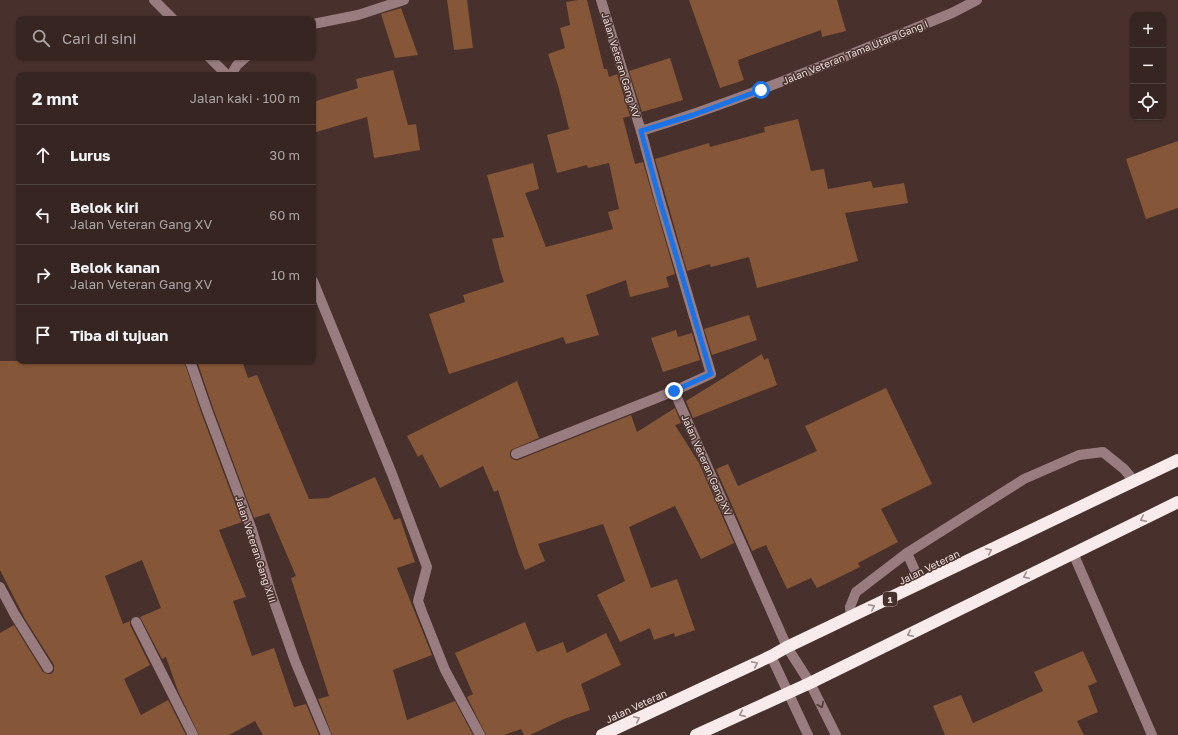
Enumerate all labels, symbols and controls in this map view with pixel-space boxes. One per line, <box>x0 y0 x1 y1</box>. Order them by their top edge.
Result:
street label: Jalan Veteran Gang XV <box>599 11 643 119</box>
map controls <box>1130 12 1166 120</box>
button: + <box>1130 12 1166 48</box>
search box <box>16 16 316 60</box>
street label: Jalan Veteran Tama Utara Gang I <box>780 17 930 87</box>
icon: search <box>30 27 52 49</box>
text: Cari di sini <box>62 29 137 47</box>
button: − <box>1130 48 1166 84</box>
route start <box>752 81 770 99</box>
button: locate <box>1130 84 1166 120</box>
text: 2 mnt <box>32 88 79 109</box>
text: Jalan kaki · 100 m <box>190 90 300 106</box>
icon: ahead <box>32 144 54 166</box>
text: Lurus <box>70 146 111 164</box>
text: 30 m <box>270 147 300 163</box>
text: Belok kiri <box>70 198 139 216</box>
icon: left <box>32 204 54 226</box>
text: 60 m <box>269 207 300 223</box>
text: Jalan Veteran Gang XV <box>70 216 212 232</box>
text: Belok kanan <box>70 258 160 276</box>
icon: right <box>32 264 54 286</box>
text: 10 m <box>271 267 300 283</box>
text: Jalan Veteran Gang XV <box>70 276 212 292</box>
icon: arrive <box>32 324 54 346</box>
text: Tiba di tujuan <box>70 326 168 344</box>
route end <box>665 382 683 400</box>
street label: Jalan Veteran Gang XV <box>679 413 735 518</box>
street label: Jalan Veteran Gang XIII <box>233 494 279 604</box>
one-way arrow <box>1140 514 1147 522</box>
street label: Jalan Veteran <box>897 547 961 587</box>
one-way arrow <box>985 548 993 556</box>
one-way arrow <box>1023 571 1031 579</box>
road number: 1 <box>883 592 897 606</box>
one-way arrow <box>868 604 876 612</box>
one-way arrow <box>907 629 914 637</box>
one-way arrow <box>751 661 759 669</box>
street label: Jalan Veteran <box>604 687 668 725</box>
one-way arrow <box>816 701 824 709</box>
one-way arrow <box>739 709 746 717</box>
one-way arrow <box>634 715 641 723</box>

